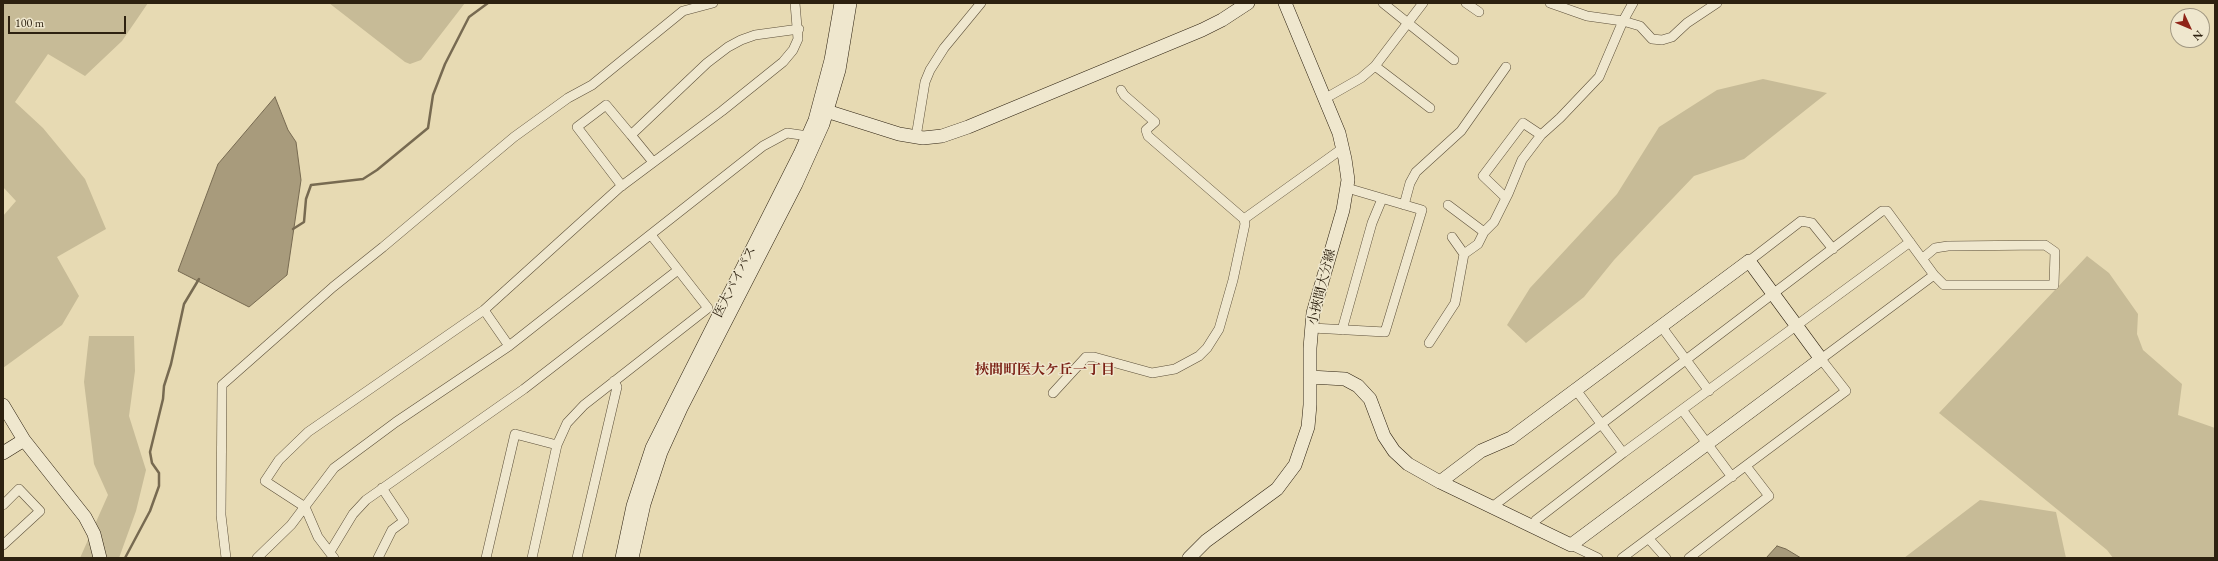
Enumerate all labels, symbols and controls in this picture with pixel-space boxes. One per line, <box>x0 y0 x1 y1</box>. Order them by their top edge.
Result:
scale bar <box>10 8 128 34</box>
north arrow <box>2170 8 2210 48</box>
text: 100 m <box>15 15 44 31</box>
text: N <box>2190 28 2206 44</box>
street label: 医大バイパス <box>710 244 760 320</box>
street label: 小挾間大分線 <box>1305 247 1339 327</box>
district label: 挾間町医大ケ丘一丁目 <box>975 362 1115 378</box>

